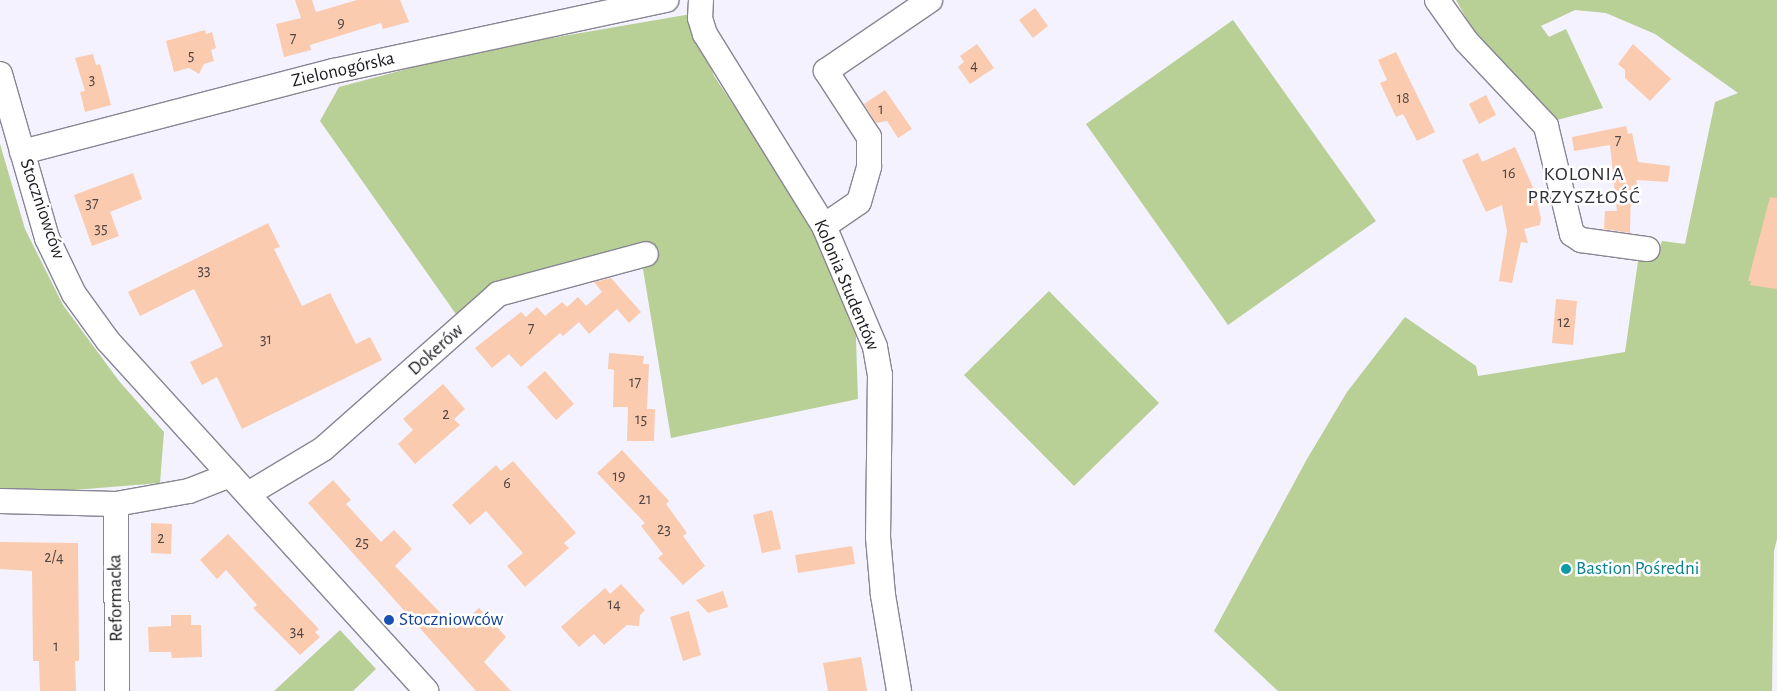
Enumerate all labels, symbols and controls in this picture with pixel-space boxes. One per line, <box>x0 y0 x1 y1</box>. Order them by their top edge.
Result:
house number: 9 <box>337 13 345 33</box>
house number: 7 <box>290 28 296 48</box>
house number: 5 <box>188 45 194 65</box>
street label: Zielonogórska <box>289 47 397 93</box>
house number: 4 <box>970 55 978 75</box>
house number: 3 <box>89 69 95 89</box>
house number: 18 <box>1396 88 1410 108</box>
house number: 1 <box>878 99 884 119</box>
house number: 7 <box>1615 130 1621 150</box>
street label: Stoczniowców <box>14 156 70 262</box>
district label: KOLONIA PRZYSZŁOŚĆ <box>1526 162 1642 209</box>
house number: 16 <box>1502 163 1516 183</box>
house number: 37 <box>85 193 99 213</box>
street label: Kolonia Studentów <box>808 216 884 354</box>
house number: 35 <box>94 218 108 238</box>
house number: 33 <box>197 260 211 280</box>
house number: 12 <box>1558 312 1570 332</box>
house number: 7 <box>528 318 534 338</box>
street label: Dokerów <box>404 319 468 381</box>
house number: 31 <box>260 329 272 349</box>
house number: 17 <box>629 372 641 392</box>
house number: 2 <box>442 404 450 424</box>
house number: 15 <box>635 409 647 429</box>
house number: 19 <box>612 466 626 486</box>
house number: 6 <box>503 473 511 493</box>
house number: 21 <box>639 489 651 509</box>
house number: 23 <box>657 519 671 539</box>
house number: 2 <box>157 528 165 548</box>
house number: 25 <box>355 532 369 552</box>
house number: 2/4 <box>44 547 64 567</box>
street label: Reformacka <box>104 554 128 642</box>
place label: Bastion Pośredni <box>1576 558 1699 580</box>
marker: Bastion Pośredni <box>1560 563 1572 575</box>
house number: 14 <box>607 594 621 614</box>
place label: Stoczniowców <box>399 609 503 631</box>
marker: Stoczniowców <box>383 614 395 626</box>
house number: 34 <box>290 621 304 641</box>
house number: 1 <box>53 636 59 656</box>

